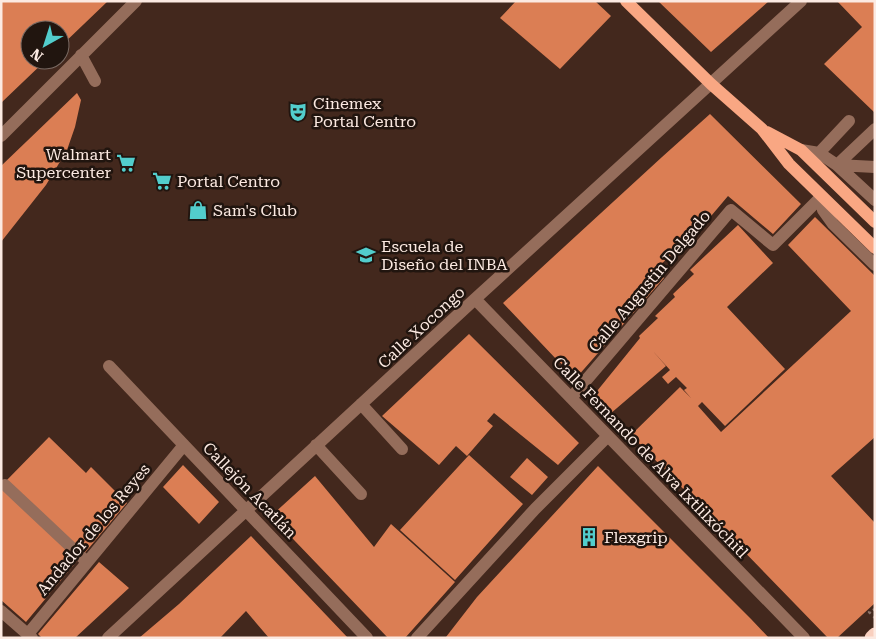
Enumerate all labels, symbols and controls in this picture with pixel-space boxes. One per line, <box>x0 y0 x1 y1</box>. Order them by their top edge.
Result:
north arrow <box>20 20 70 70</box>
text: N <box>27 45 46 65</box>
place label: Cinemex Portal Centro <box>313 94 416 131</box>
theatre icon: Cinemex Portal Centro <box>287 101 309 123</box>
place label: Walmart Supercenter <box>16 145 111 182</box>
supermarket icon: Walmart Supercenter <box>115 152 137 174</box>
supermarket icon: Portal Centro <box>151 170 173 192</box>
place label: Portal Centro <box>177 172 280 191</box>
shop icon: Sam's Club <box>187 199 209 221</box>
place label: Sam's Club <box>213 201 297 220</box>
street label: Calle Augustin Delgado <box>584 206 714 356</box>
place label: Escuela de Diseño del INBA <box>381 237 508 274</box>
school or university icon: Escuela de Diseño del INBA <box>355 244 377 266</box>
street label: Calle Xocongo <box>374 282 469 372</box>
street label: Calle Fernando de Alva Ixtlilxóchitl <box>549 353 752 562</box>
street label: Callejón Acatlán <box>199 438 300 542</box>
street label: Andador de los Reyes <box>33 460 154 599</box>
building icon: Flexgrip <box>578 526 600 548</box>
place label: Flexgrip <box>604 528 668 547</box>

